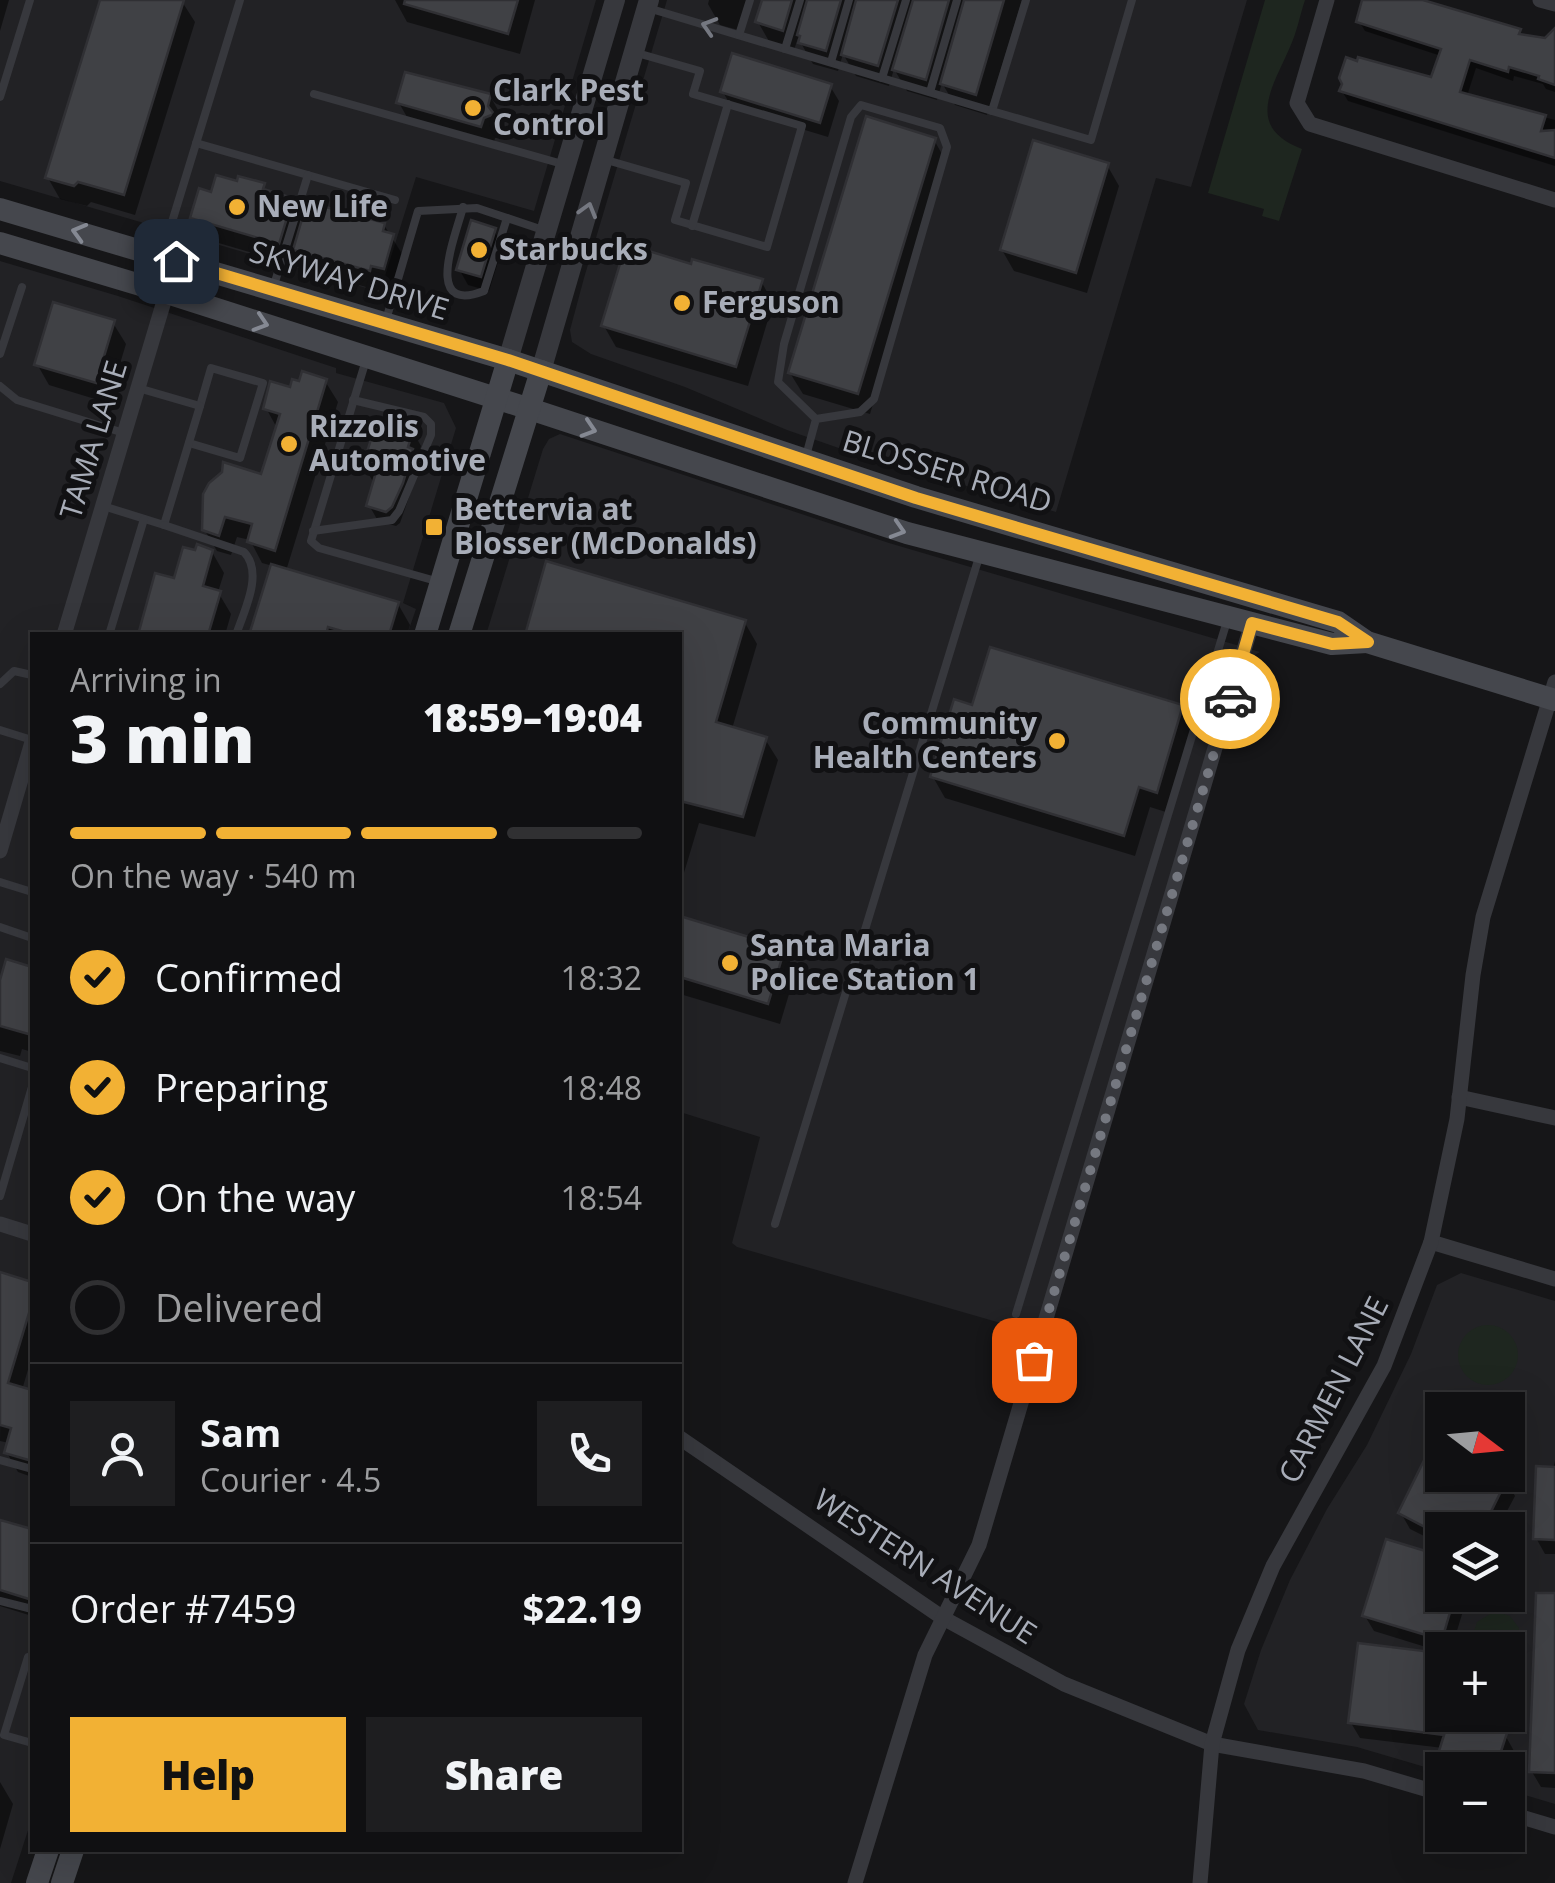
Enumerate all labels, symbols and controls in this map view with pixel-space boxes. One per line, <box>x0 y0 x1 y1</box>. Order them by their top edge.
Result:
one-way arrow <box>701 17 718 38</box>
place label: Clark Pest Control <box>493 69 644 144</box>
marker: Clark Pest Control <box>462 97 484 119</box>
place label: New Life <box>257 185 388 226</box>
marker: New Life <box>226 196 248 218</box>
one-way arrow <box>576 202 597 219</box>
pin <box>134 219 219 304</box>
one-way arrow <box>71 223 88 244</box>
place label: Starbucks <box>499 228 648 269</box>
street label: SKYWAY DRIVE <box>245 230 454 329</box>
icon: home <box>149 234 204 289</box>
marker: Starbucks <box>468 239 490 261</box>
place label: Ferguson <box>702 281 840 322</box>
marker: Ferguson <box>671 292 693 314</box>
one-way arrow <box>251 311 268 331</box>
street label: TAMA LANE <box>49 356 136 524</box>
place label: Rizzolis Automotive <box>309 405 486 480</box>
one-way arrow <box>580 417 597 437</box>
street label: BLOSSER ROAD <box>838 419 1057 522</box>
marker: Rizzolis Automotive <box>278 433 300 455</box>
place label: Bettervia at Blosser (McDonalds) <box>454 488 757 563</box>
marker: Bettervia at Blosser (McDonalds) <box>423 516 445 538</box>
one-way arrow <box>889 518 906 539</box>
courier <box>1180 649 1280 749</box>
text: Arriving in <box>70 658 222 701</box>
icon: car <box>1203 672 1258 727</box>
text: 18:59–19:04 <box>423 691 642 743</box>
text: 3 min <box>70 694 255 782</box>
place label: Community Health Centers <box>813 702 1038 777</box>
marker: Community Health Centers <box>1046 730 1068 752</box>
text: On the way · 540 m <box>70 854 357 897</box>
place label: Santa Maria Police Station 1 <box>750 924 980 999</box>
icon: check <box>70 950 125 1005</box>
text: Confirmed <box>155 951 343 1003</box>
marker: Santa Maria Police Station 1 <box>719 952 741 974</box>
text: 18:32 <box>560 956 642 999</box>
icon: check <box>70 1060 125 1115</box>
text: Preparing <box>155 1061 328 1113</box>
text: 18:48 <box>560 1066 642 1109</box>
icon: check <box>70 1170 125 1225</box>
text: On the way <box>155 1171 355 1223</box>
text: 18:54 <box>560 1176 642 1219</box>
text: Delivered <box>155 1281 324 1333</box>
street label: CARMEN LANE <box>1268 1289 1397 1490</box>
pin <box>992 1318 1077 1403</box>
icon: bag <box>1007 1333 1062 1388</box>
north arrow <box>1425 1392 1525 1492</box>
map controls <box>1425 1392 1525 1852</box>
button: person <box>70 1401 175 1506</box>
button: phone <box>537 1401 642 1506</box>
text: Sam <box>200 1406 281 1458</box>
text: Courier · 4.5 <box>200 1458 381 1501</box>
street label: WESTERN AVENUE <box>807 1478 1045 1653</box>
button: layers <box>1425 1512 1525 1612</box>
text: Order #7459 <box>70 1582 297 1634</box>
text: $22.19 <box>523 1582 642 1634</box>
button: + <box>1425 1632 1525 1732</box>
button: Help <box>70 1717 346 1832</box>
button: Share <box>366 1717 642 1832</box>
button: − <box>1425 1752 1525 1852</box>

